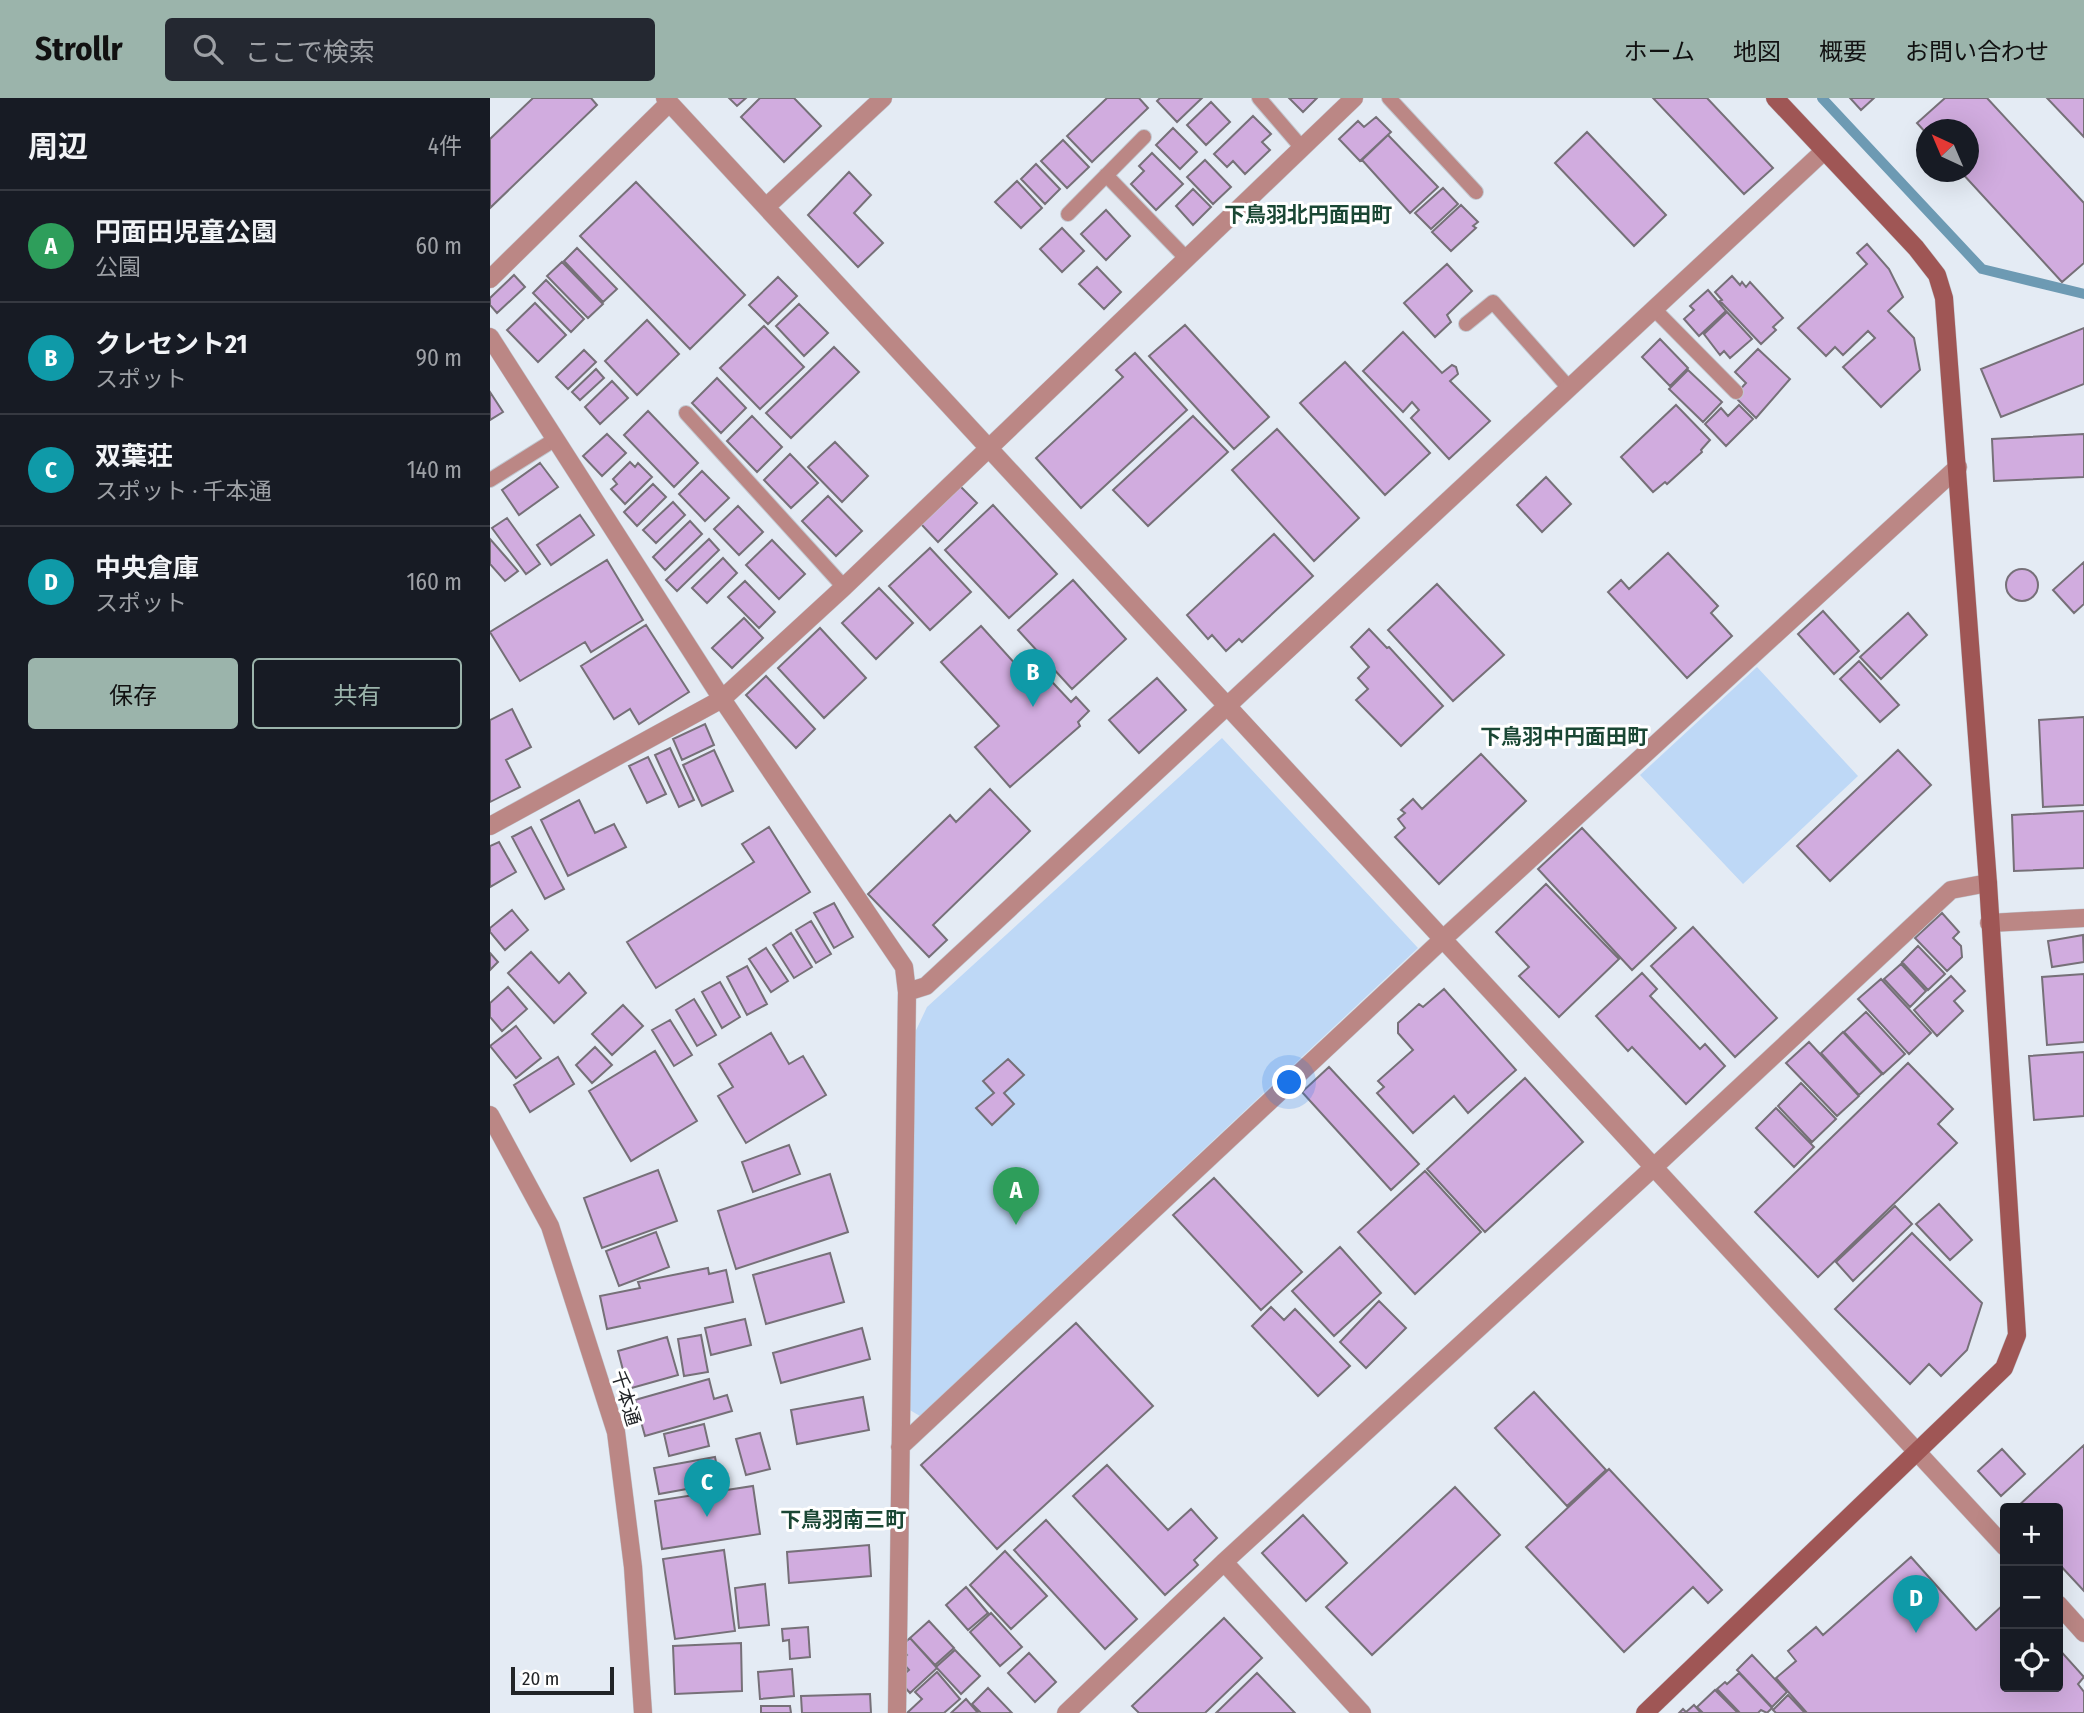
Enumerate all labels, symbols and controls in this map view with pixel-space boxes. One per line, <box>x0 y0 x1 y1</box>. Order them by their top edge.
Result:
search box <box>165 18 655 81</box>
text: Strollr <box>35 29 123 69</box>
icon: search <box>189 30 227 68</box>
text: ここで検索 <box>245 37 375 68</box>
text: ホーム <box>1624 38 1695 66</box>
text: 地図 <box>1733 38 1781 66</box>
text: 概要 <box>1819 38 1867 66</box>
text: お問い合わせ <box>1905 38 2049 66</box>
north arrow <box>1916 119 1979 182</box>
text: 周辺 <box>28 129 88 165</box>
text: 4件 <box>428 132 462 160</box>
district label: 下鳥羽北円面田町 <box>1224 202 1392 228</box>
text: 円面田児童公園 <box>95 217 277 248</box>
text: A <box>45 232 57 260</box>
text: 60 m <box>416 232 462 260</box>
text: 公園 <box>95 253 141 281</box>
text: クレセント21 <box>95 329 248 360</box>
text: B <box>45 344 57 372</box>
text: 90 m <box>416 344 462 372</box>
text: スポット <box>95 365 187 393</box>
text: 双葉荘 <box>95 441 173 472</box>
text: C <box>45 456 57 484</box>
text: 140 m <box>407 456 462 484</box>
text: スポット · 千本通 <box>95 477 272 505</box>
text: 中央倉庫 <box>95 553 199 584</box>
text: D <box>44 568 58 596</box>
text: 160 m <box>407 568 462 596</box>
text: スポット <box>95 589 187 617</box>
pin: B <box>1010 649 1056 707</box>
button: 保存 <box>28 658 238 729</box>
button: 共有 <box>252 658 462 729</box>
district label: 下鳥羽中円面田町 <box>1480 724 1648 750</box>
your location <box>1272 1065 1306 1099</box>
pin: A <box>993 1167 1039 1225</box>
street label: 千本通 <box>607 1367 645 1429</box>
pin: C <box>684 1459 730 1517</box>
map controls <box>2000 1503 2063 1692</box>
button: + <box>2000 1503 2063 1566</box>
district label: 下鳥羽南三町 <box>780 1507 906 1533</box>
button: − <box>2000 1566 2063 1629</box>
pin: D <box>1893 1575 1939 1633</box>
button: locate <box>2000 1629 2063 1692</box>
scale bar <box>511 1664 614 1696</box>
text: 20 m <box>522 1667 559 1690</box>

